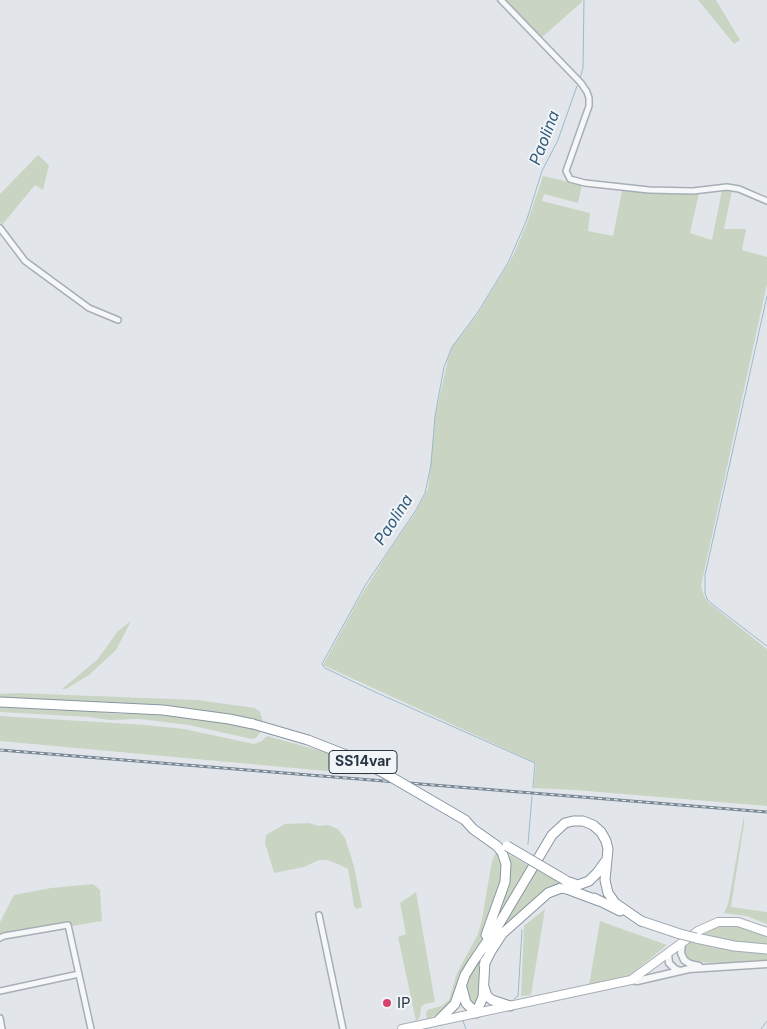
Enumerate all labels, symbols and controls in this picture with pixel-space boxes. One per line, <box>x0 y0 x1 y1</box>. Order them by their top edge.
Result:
water label: Paolina <box>526 108 564 168</box>
water label: Paolina <box>371 491 417 549</box>
road number: SS14var <box>329 750 397 774</box>
place label: IP <box>397 994 411 1012</box>
marker: IP <box>381 997 393 1009</box>

